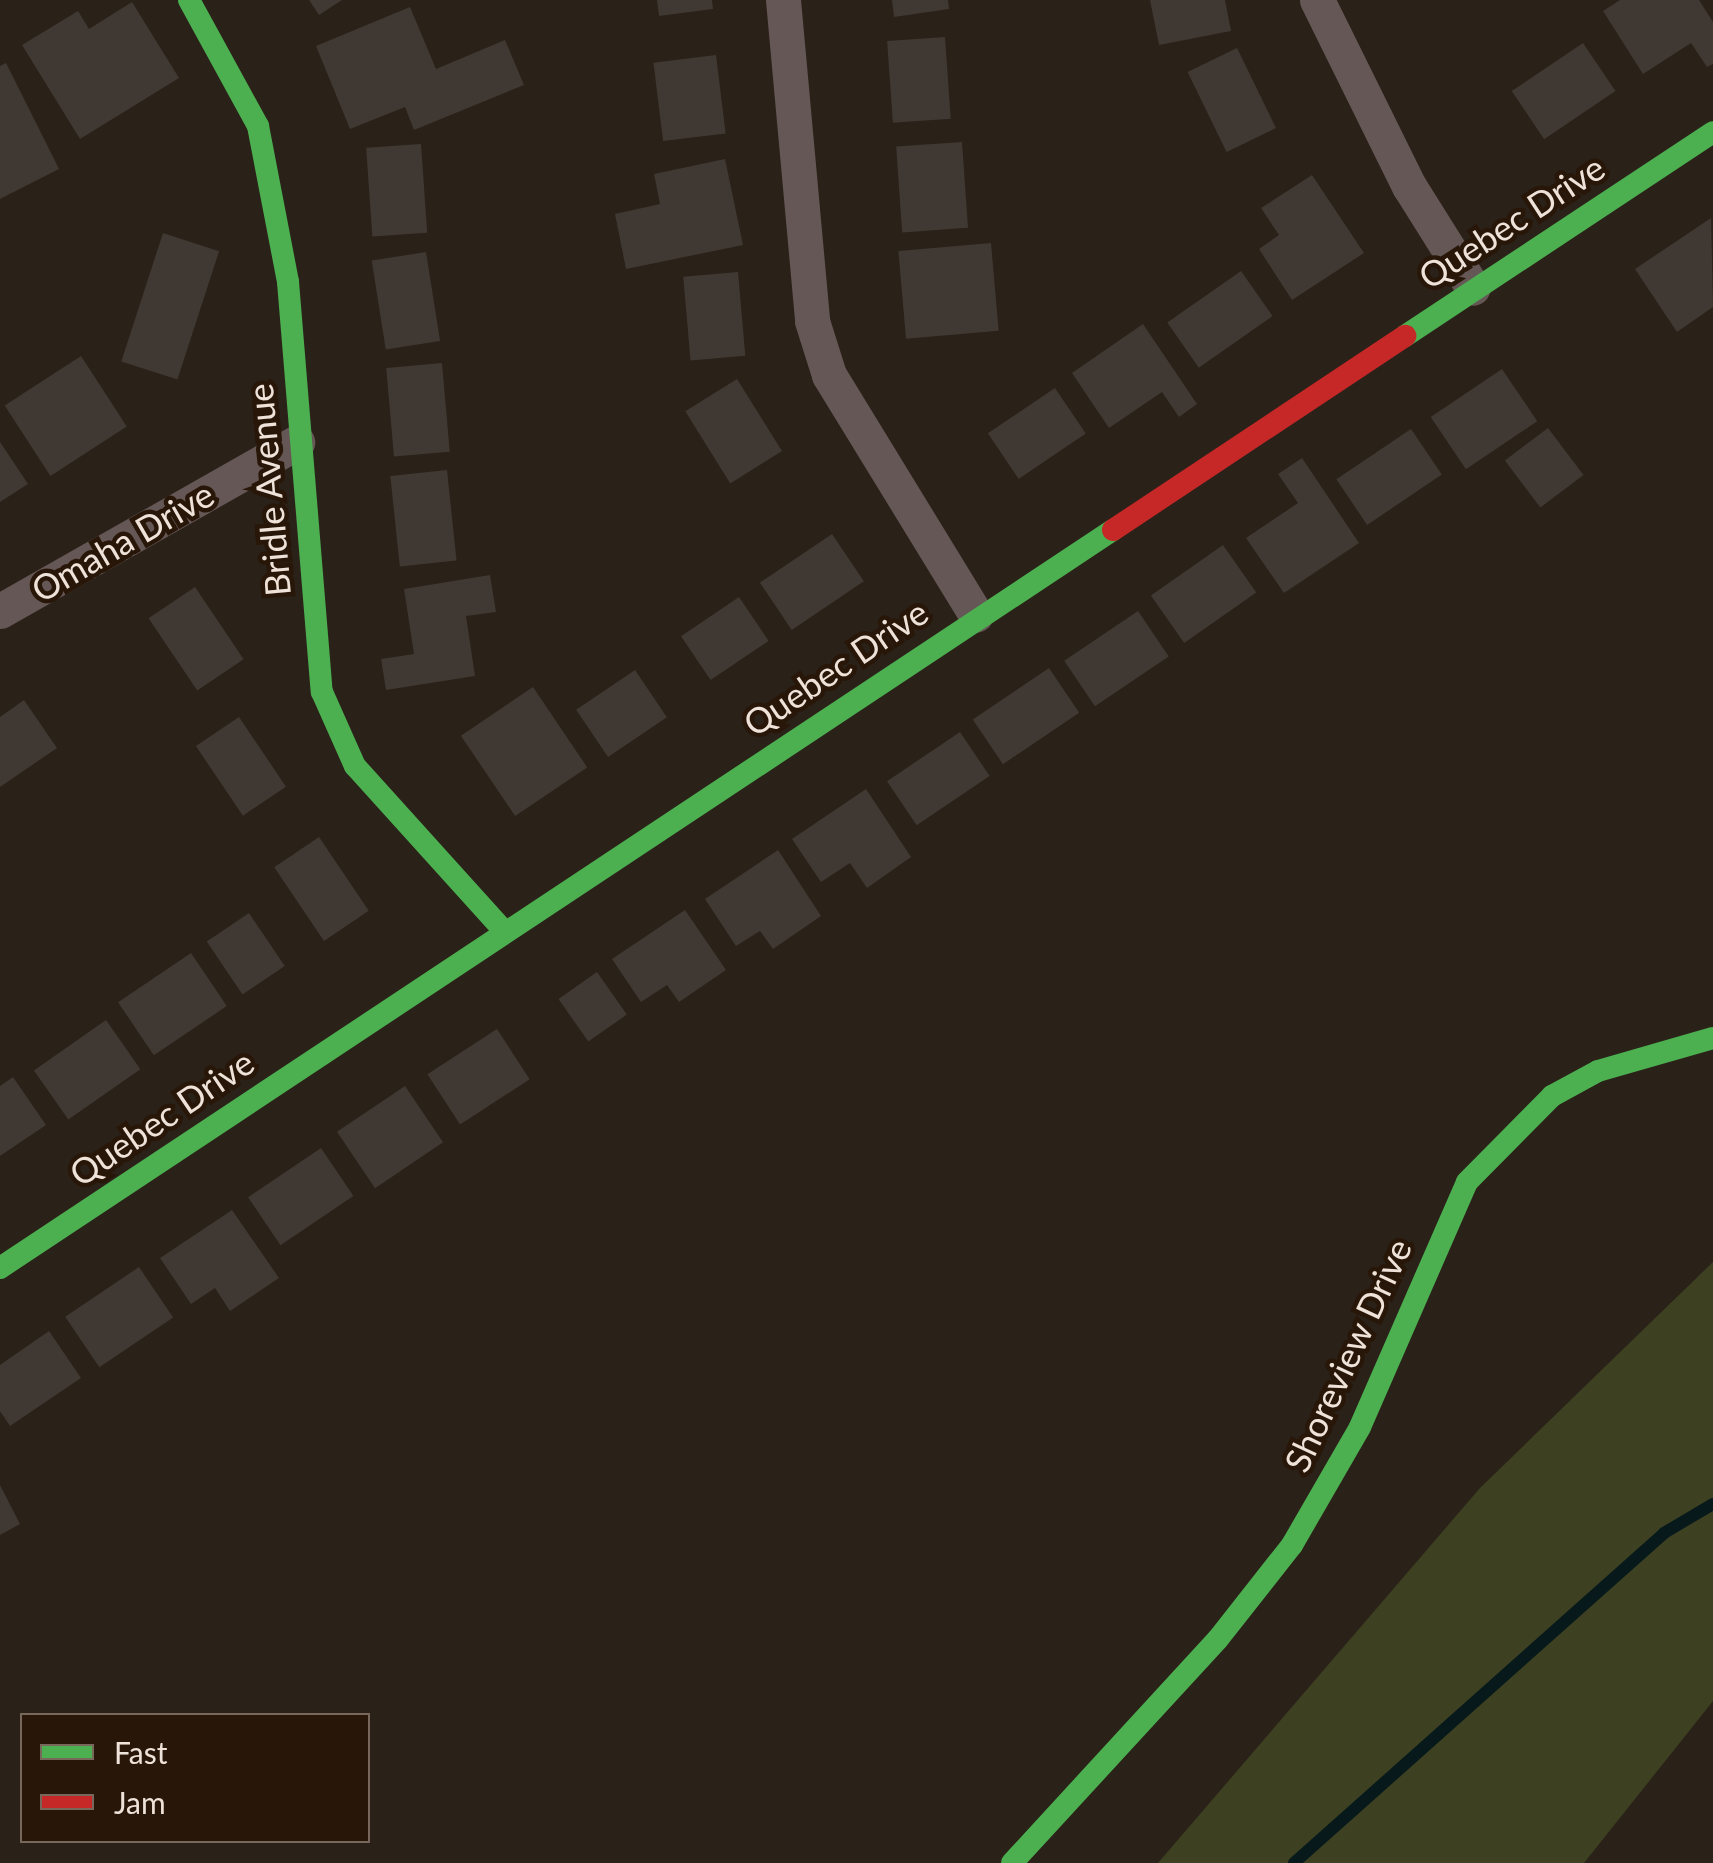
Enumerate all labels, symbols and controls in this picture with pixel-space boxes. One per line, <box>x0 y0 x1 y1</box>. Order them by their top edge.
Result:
street label: Quebec Drive <box>1410 145 1612 297</box>
street label: Bridle Avenue <box>238 381 298 599</box>
street label: Omaha Drive <box>24 472 220 610</box>
street label: Quebec Drive <box>735 590 935 744</box>
street label: Quebec Drive <box>61 1040 261 1194</box>
street label: Shoreview Drive <box>1275 1232 1419 1478</box>
legend <box>20 1713 370 1843</box>
text: Fast <box>114 1734 168 1770</box>
text: Jam <box>114 1784 166 1820</box>

